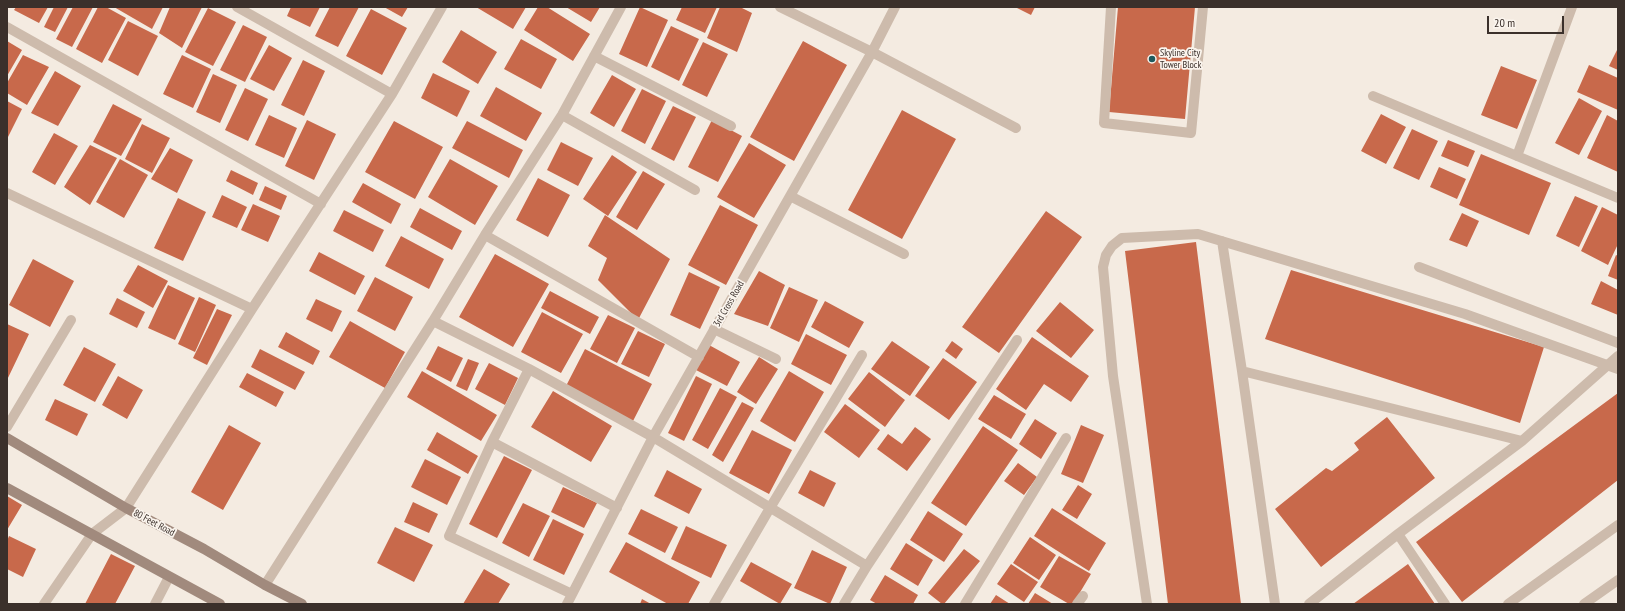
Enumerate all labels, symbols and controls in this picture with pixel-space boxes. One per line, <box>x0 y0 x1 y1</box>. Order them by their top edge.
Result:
scale bar <box>1489 8 1566 34</box>
text: 20 m <box>1494 15 1515 30</box>
place label: Skyline City Tower Block <box>1160 47 1201 70</box>
marker: Skyline City Tower Block <box>1147 54 1157 64</box>
street label: 3rd Cross Road <box>711 279 747 329</box>
street label: 80 Feet Road <box>131 507 177 539</box>

